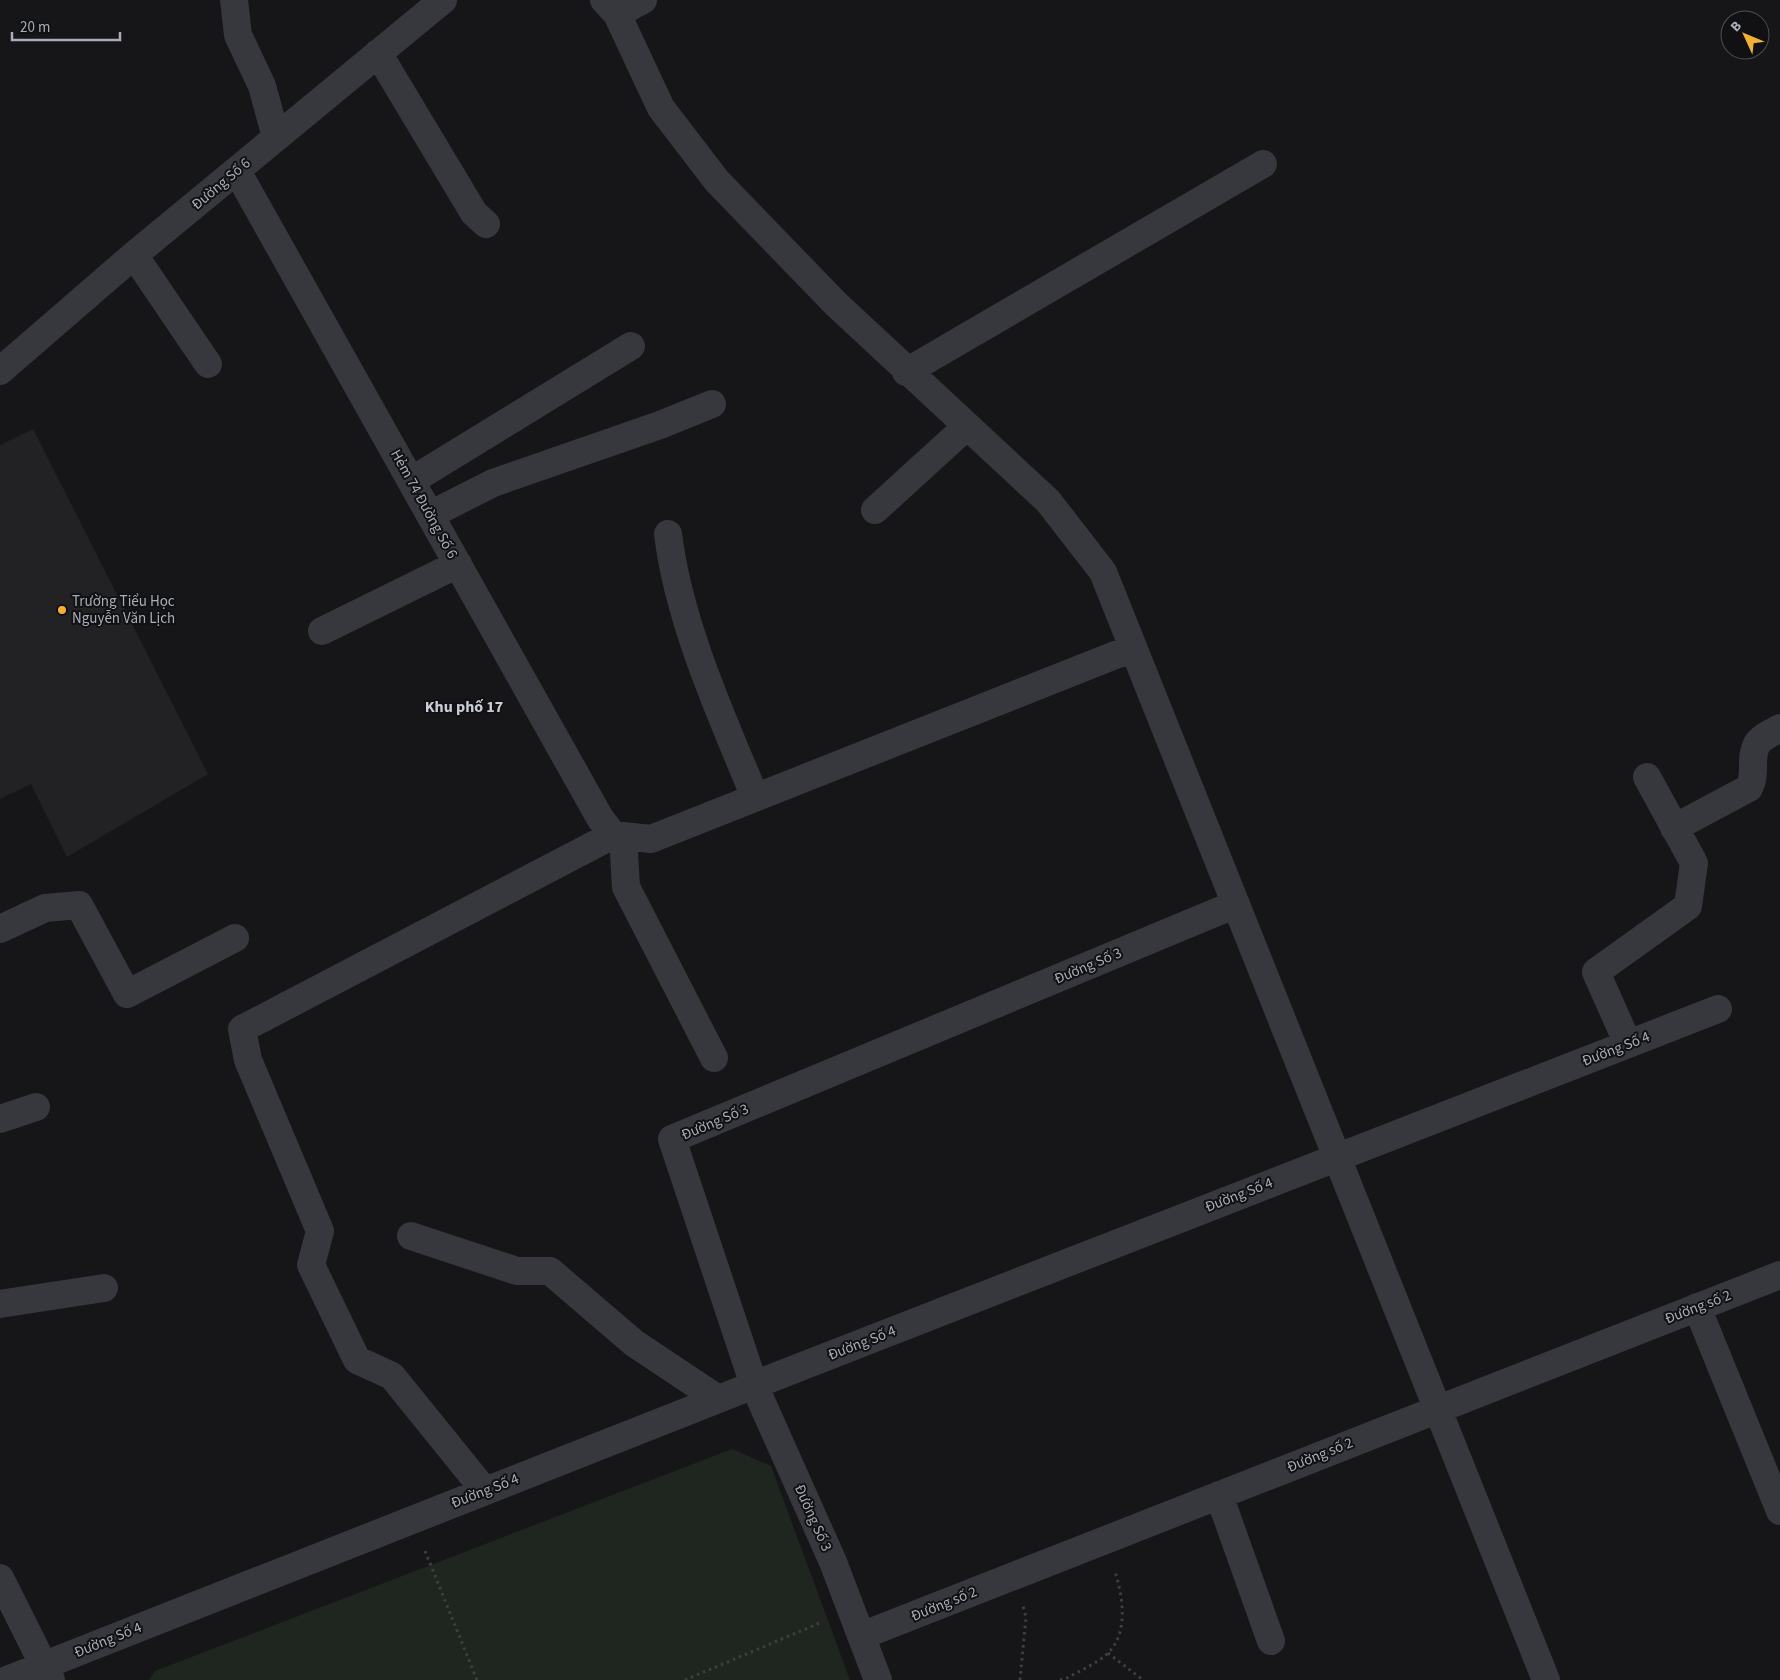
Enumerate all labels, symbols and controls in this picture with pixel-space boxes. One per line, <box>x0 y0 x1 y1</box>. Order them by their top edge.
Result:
scale bar <box>12 10 120 42</box>
north arrow <box>1720 10 1770 60</box>
text: B <box>1726 16 1747 37</box>
text: 20 m <box>20 17 50 38</box>
street label: Đường Số 6 <box>187 153 255 215</box>
street label: Hẻm 74 Đường Số 6 <box>385 446 463 562</box>
place label: Trường Tiểu Học Nguyễn Văn Lịch <box>72 591 175 629</box>
marker: Trường Tiểu Học Nguyễn Văn Lịch <box>56 604 68 616</box>
district label: Khu phố 17 <box>425 696 503 718</box>
street label: Đường Số 3 <box>1051 942 1125 990</box>
street label: Đường Số 4 <box>1579 1026 1653 1072</box>
street label: Đường Số 3 <box>678 1098 752 1146</box>
street label: Đường Số 4 <box>1202 1172 1276 1218</box>
street label: Đường số 2 <box>1662 1285 1734 1329</box>
street label: Đường Số 4 <box>825 1320 899 1366</box>
street label: Đường số 2 <box>1284 1432 1356 1478</box>
street label: Đường Số 4 <box>448 1468 522 1514</box>
street label: Đường Số 3 <box>789 1481 837 1555</box>
street label: Đường số 2 <box>908 1581 980 1627</box>
street label: Đường Số 4 <box>71 1617 145 1663</box>

